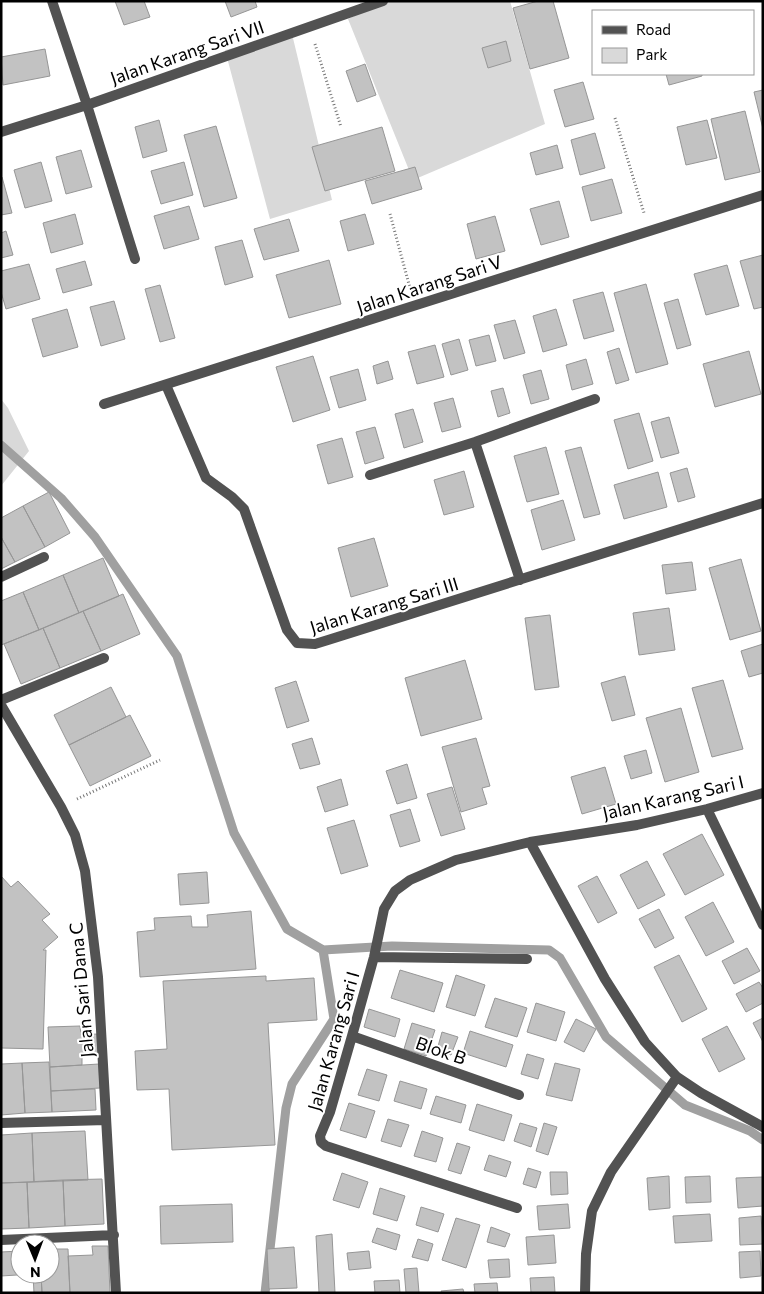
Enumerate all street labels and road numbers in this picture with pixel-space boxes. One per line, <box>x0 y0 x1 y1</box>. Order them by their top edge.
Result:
street label: Jalan Karang Sari VII <box>107 15 267 89</box>
street label: Jalan Karang Sari V <box>354 250 504 318</box>
street label: Jalan Karang Sari III <box>307 572 461 638</box>
street label: Jalan Karang Sari I <box>600 770 746 824</box>
street label: Jalan Sari Dana C <box>64 921 98 1059</box>
street label: Jalan Karang Sari I <box>303 969 363 1113</box>
street label: Blok B <box>413 1031 469 1069</box>

